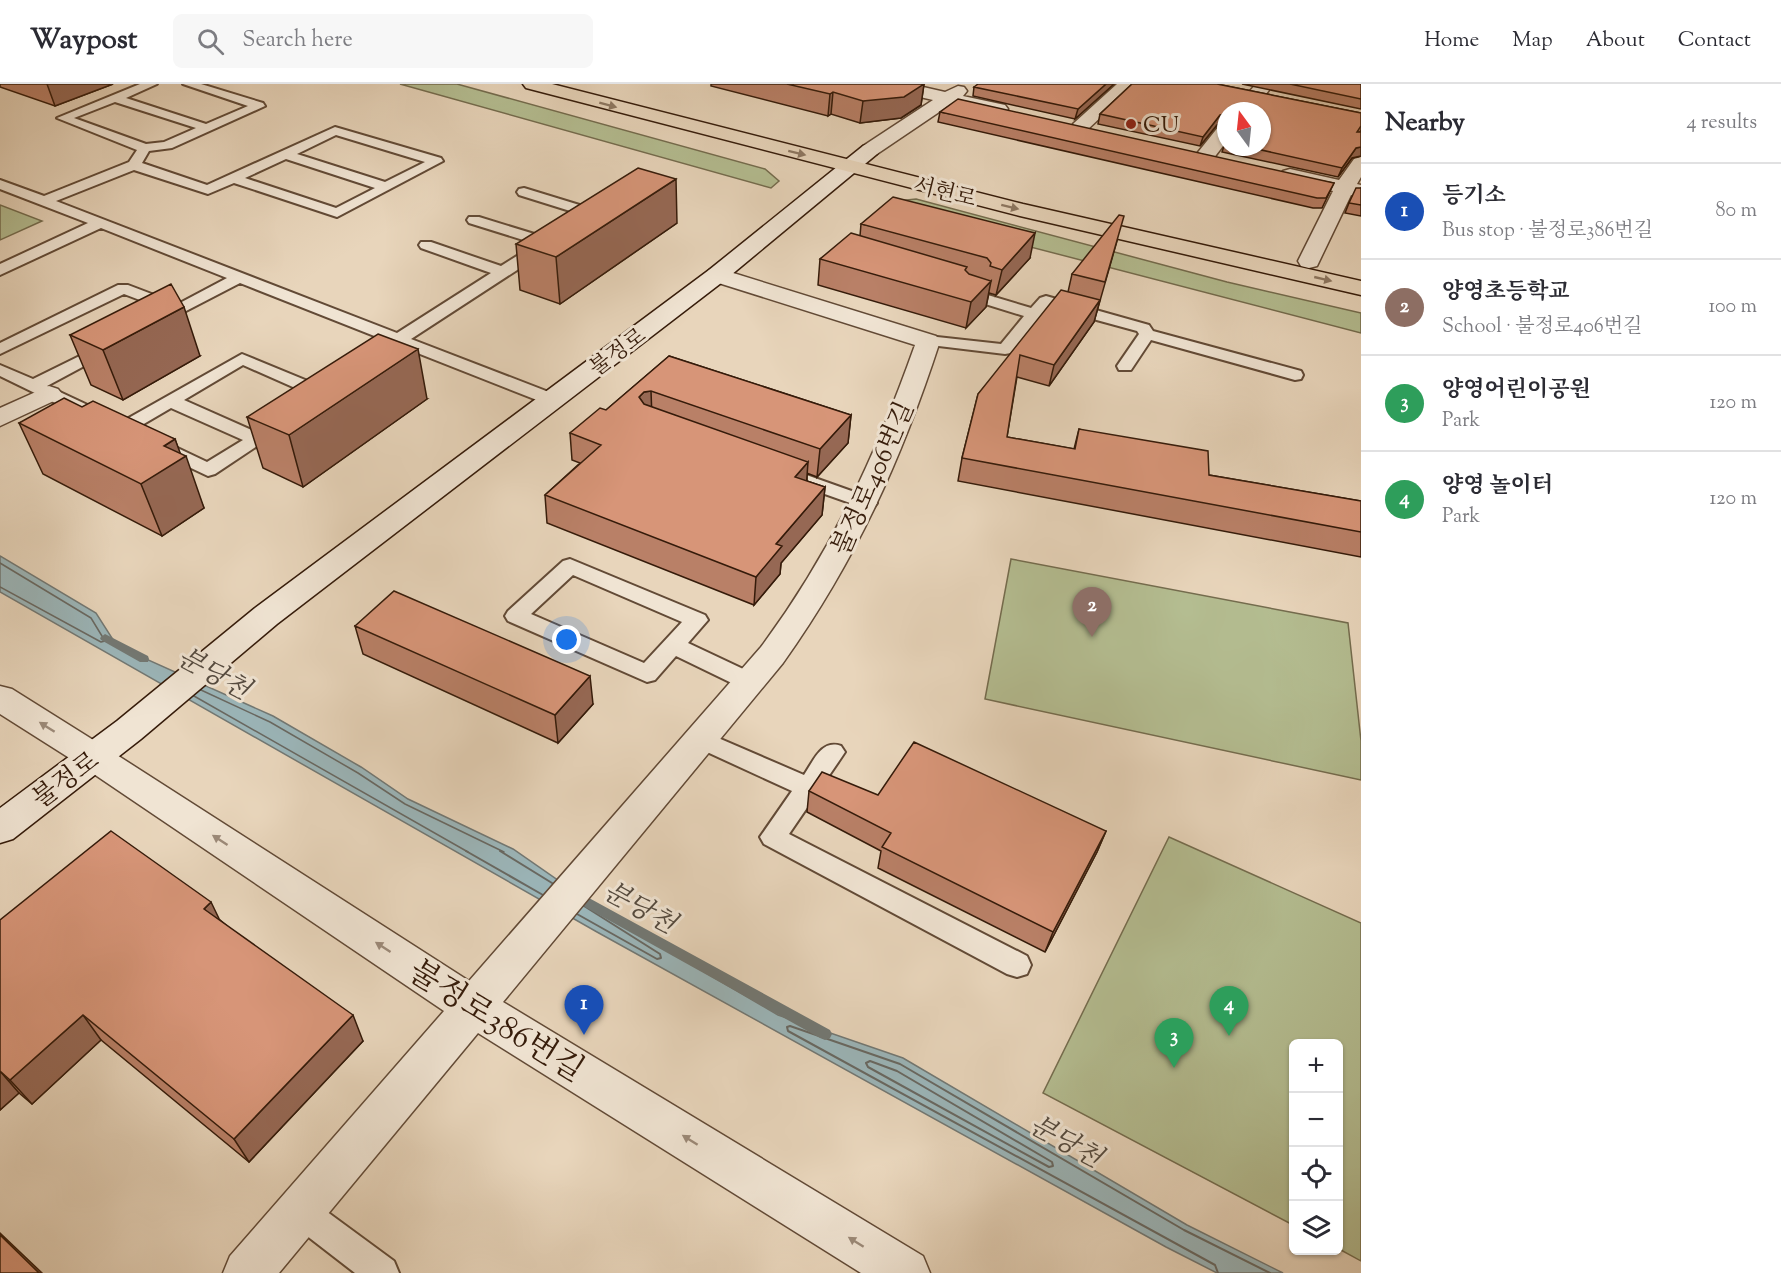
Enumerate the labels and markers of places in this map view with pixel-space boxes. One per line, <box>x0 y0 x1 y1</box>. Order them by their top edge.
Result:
place label: CU <box>1143 111 1179 143</box>
marker: CU <box>1124 117 1138 131</box>
pin: 2 <box>1072 588 1112 637</box>
pin: 1 <box>564 986 604 1035</box>
pin: 4 <box>1210 986 1248 1036</box>
pin: 3 <box>1154 1018 1194 1068</box>

